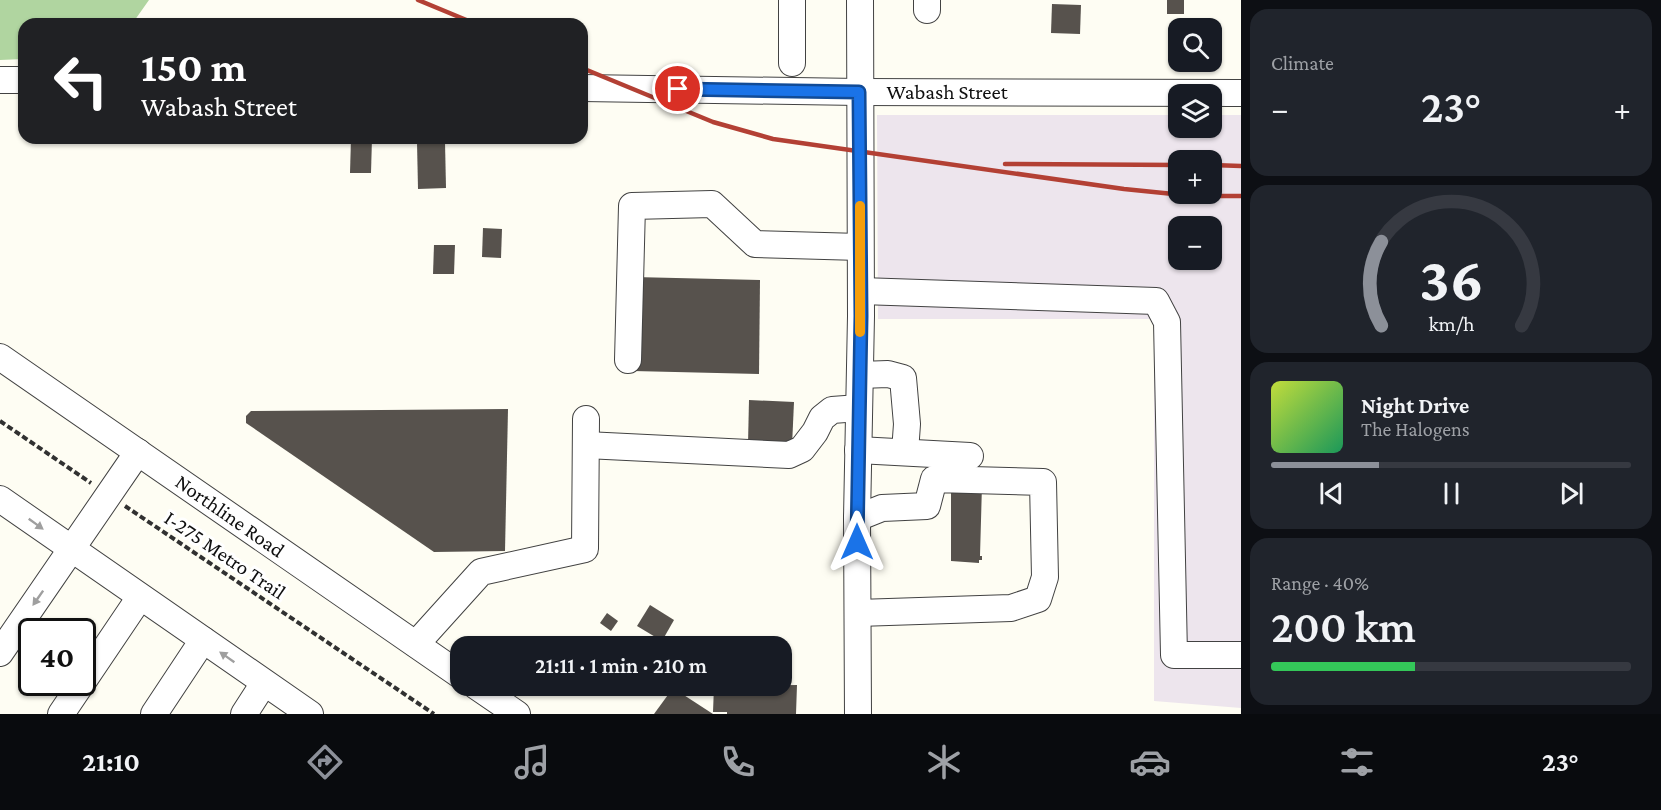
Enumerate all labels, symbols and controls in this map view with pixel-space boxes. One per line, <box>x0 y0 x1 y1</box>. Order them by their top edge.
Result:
map controls <box>1168 18 1222 270</box>
button: search <box>1168 18 1222 72</box>
icon: left <box>42 42 120 120</box>
text: 150 m <box>141 43 246 90</box>
text: Climate <box>1271 52 1334 74</box>
pin <box>652 63 703 114</box>
icon: arrive <box>661 72 694 105</box>
street label: Wabash Street <box>886 80 1009 104</box>
text: 23° <box>1421 82 1481 132</box>
button: layers <box>1168 84 1222 138</box>
text: − <box>1271 90 1288 127</box>
text: + <box>1614 90 1631 127</box>
text: Wabash Street <box>141 92 297 122</box>
button: + <box>1168 150 1222 204</box>
button: − <box>1168 216 1222 270</box>
text: 36 <box>1419 244 1483 313</box>
text: km/h <box>1428 312 1475 336</box>
text: Night Drive <box>1361 393 1469 418</box>
text: The Halogens <box>1361 418 1470 440</box>
street label: Northline Road <box>171 470 289 562</box>
icon: previous <box>1315 477 1348 510</box>
icon: pause <box>1435 477 1468 510</box>
icon: next <box>1555 477 1588 510</box>
street label: I-275 Metro Trail <box>160 506 290 604</box>
position arrow <box>825 510 889 574</box>
one-way arrow <box>27 518 43 530</box>
text: Range · 40% <box>1271 572 1369 594</box>
one-way arrow <box>32 590 44 606</box>
text: 200 km <box>1271 602 1416 652</box>
speed limit sign: 40 <box>18 618 96 696</box>
one-way arrow <box>220 651 236 663</box>
text: 21:11 · 1 min · 210 m <box>535 653 707 678</box>
icon: directions <box>304 741 346 783</box>
icon: music <box>511 741 553 783</box>
icon: phone <box>717 741 759 783</box>
icon: climate <box>923 741 965 783</box>
icon: car <box>1129 741 1171 783</box>
icon: filters <box>1336 741 1378 783</box>
text: 21:10 <box>82 747 140 777</box>
text: 23° <box>1542 747 1579 777</box>

